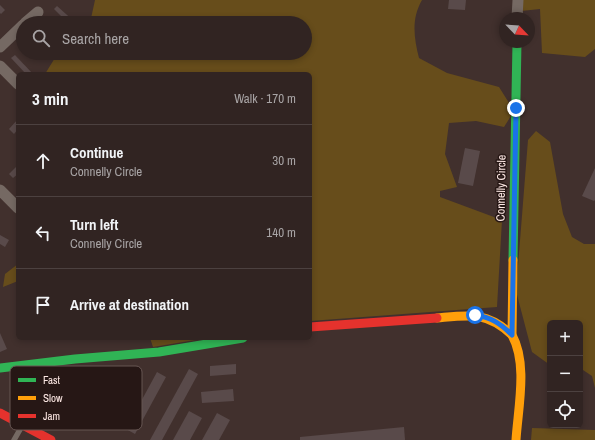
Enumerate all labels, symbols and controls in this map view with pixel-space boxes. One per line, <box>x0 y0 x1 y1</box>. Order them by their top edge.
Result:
north arrow <box>499 12 535 48</box>
search box <box>16 16 312 60</box>
icon: search <box>30 27 52 49</box>
text: Search here <box>62 28 129 49</box>
text: 3 min <box>32 87 68 110</box>
text: Walk · 170 m <box>234 90 296 107</box>
route end <box>507 99 525 117</box>
text: Continue <box>70 142 123 163</box>
icon: ahead <box>32 150 54 172</box>
text: 30 m <box>272 152 296 169</box>
street label: Connelly Circle <box>492 155 510 221</box>
text: Connelly Circle <box>70 163 142 180</box>
text: Turn left <box>70 214 118 235</box>
icon: left <box>32 222 54 244</box>
text: 140 m <box>266 224 296 241</box>
text: Connelly Circle <box>70 235 142 252</box>
icon: arrive <box>32 294 54 316</box>
text: Arrive at destination <box>70 294 189 315</box>
route start <box>466 306 484 324</box>
map controls <box>547 320 583 428</box>
button: + <box>547 320 583 356</box>
button: − <box>547 356 583 392</box>
legend <box>10 366 142 430</box>
text: Fast <box>43 373 61 387</box>
text: Slow <box>43 391 63 405</box>
button: locate <box>547 392 583 428</box>
text: Jam <box>43 409 60 423</box>

